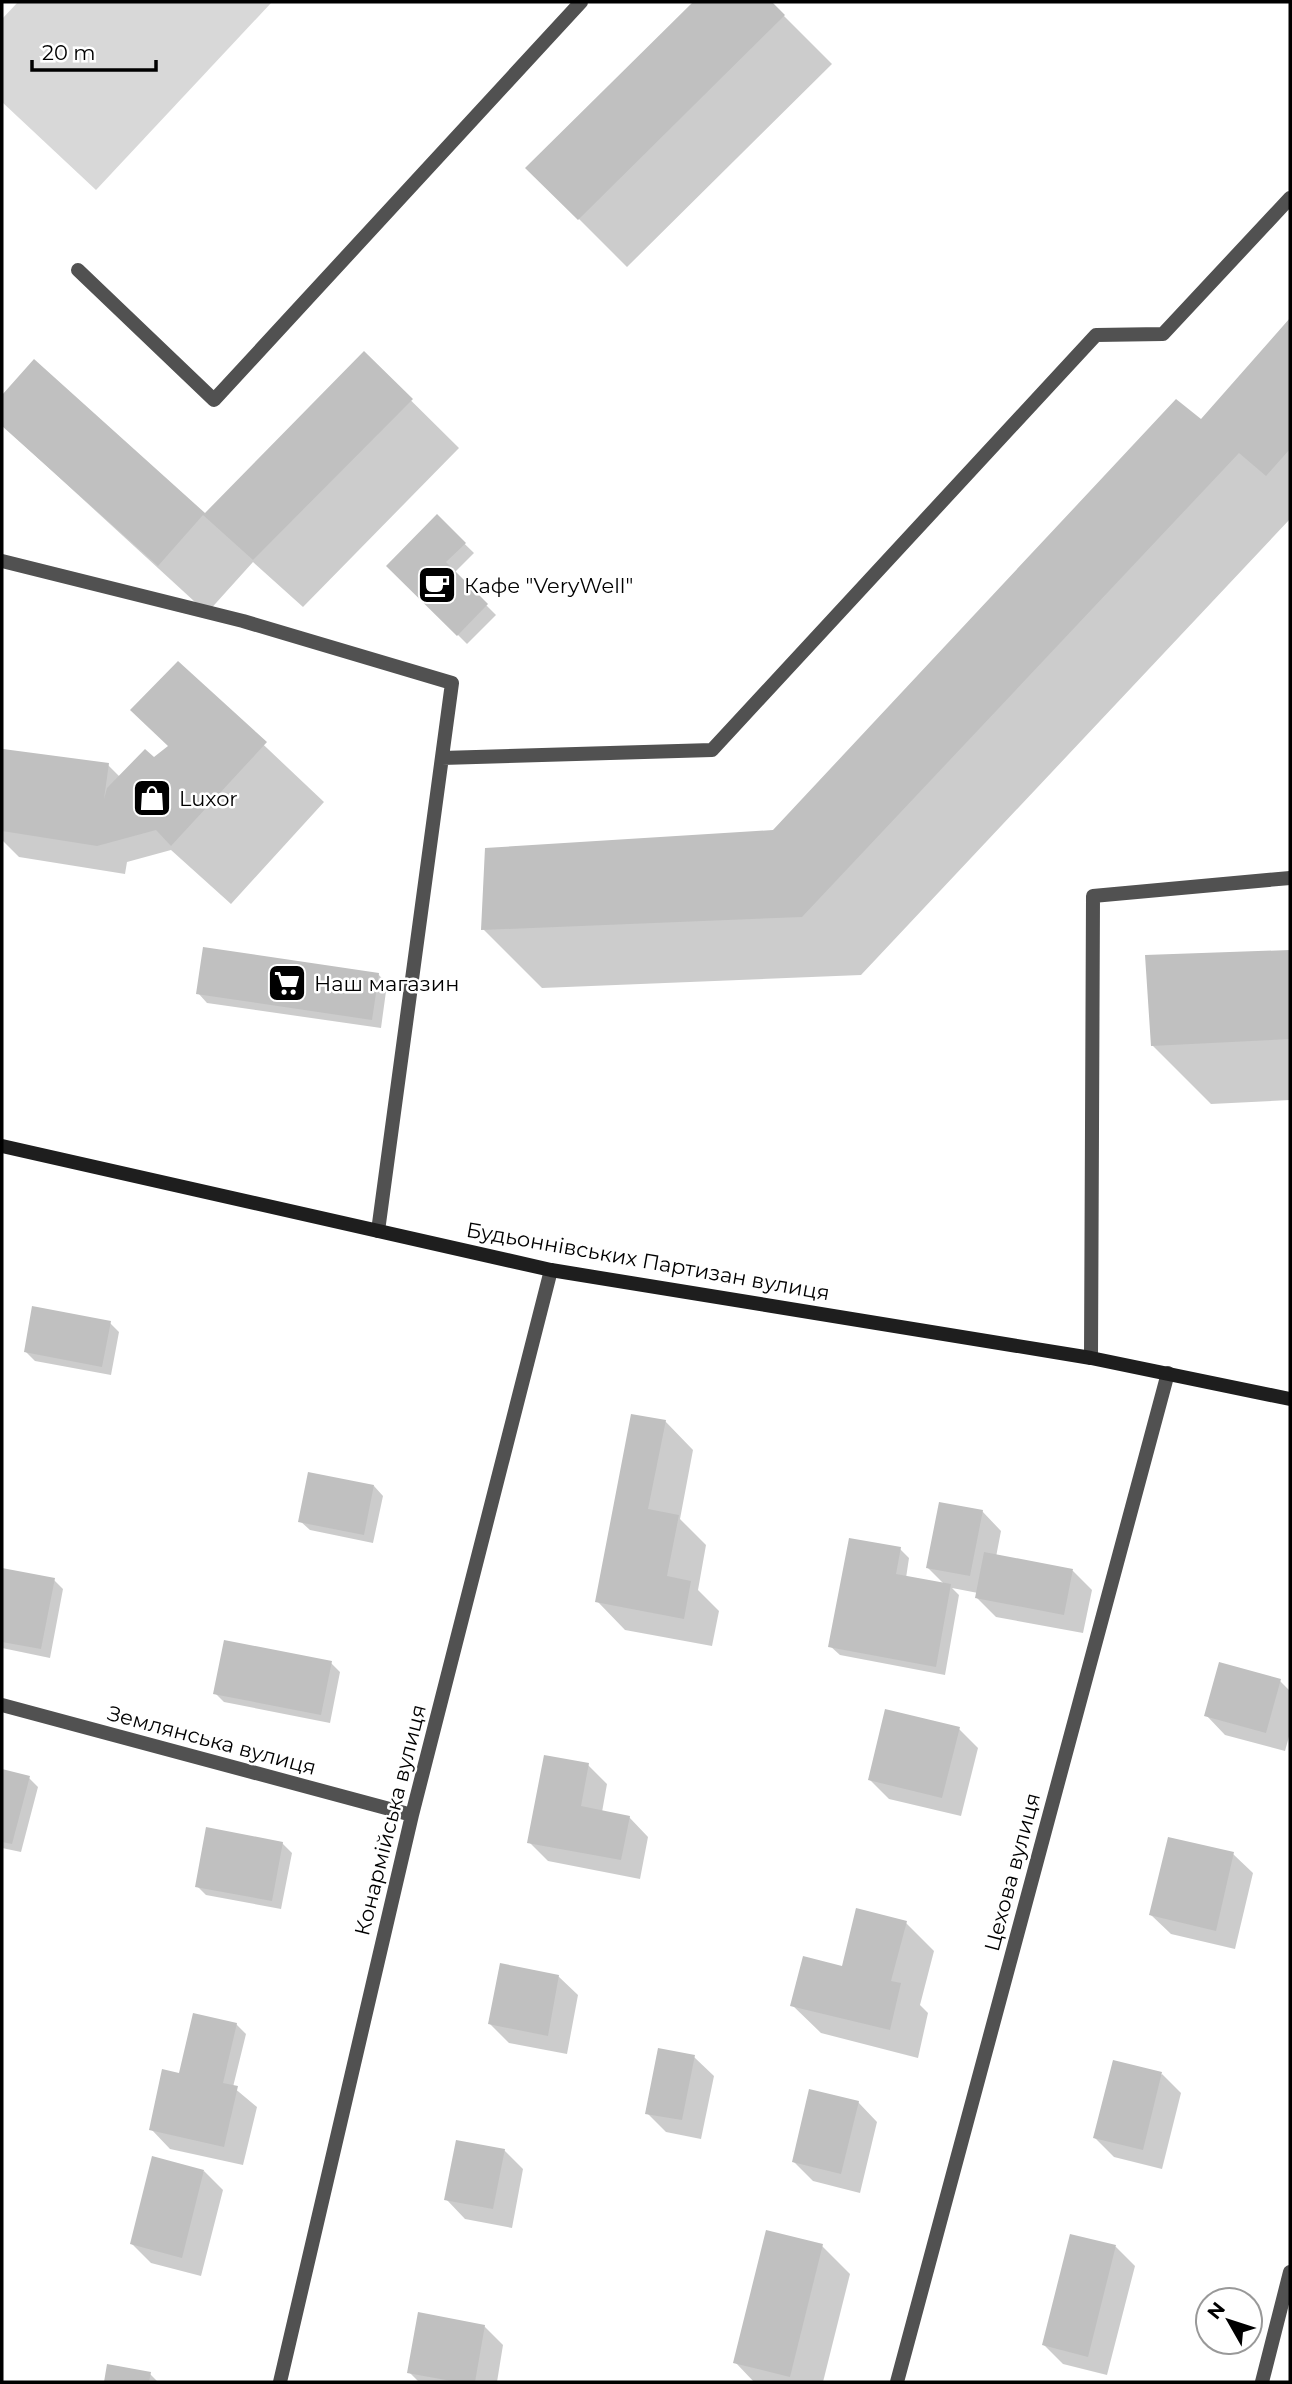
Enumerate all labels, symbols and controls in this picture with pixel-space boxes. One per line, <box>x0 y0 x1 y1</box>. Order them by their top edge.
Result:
scale bar <box>32 28 156 72</box>
text: 20 m <box>42 40 96 65</box>
cafe icon: Кафе "VeryWell" <box>416 564 458 606</box>
place label: Кафе "VeryWell" <box>464 573 633 598</box>
shop icon: Luxor <box>131 777 173 819</box>
place label: Luxor <box>179 786 238 811</box>
supermarket icon: Наш магазин <box>266 962 308 1004</box>
place label: Наш магазин <box>314 971 459 996</box>
street label: Будьоннівських Партизан вулиця <box>464 1217 832 1305</box>
street label: Землянська вулиця <box>105 1700 319 1780</box>
street label: Конармійська вулиця <box>349 1702 431 1938</box>
street label: Цехова вулиця <box>979 1790 1045 1954</box>
north arrow <box>1194 2286 1264 2356</box>
text: N <box>1202 2297 1230 2324</box>

